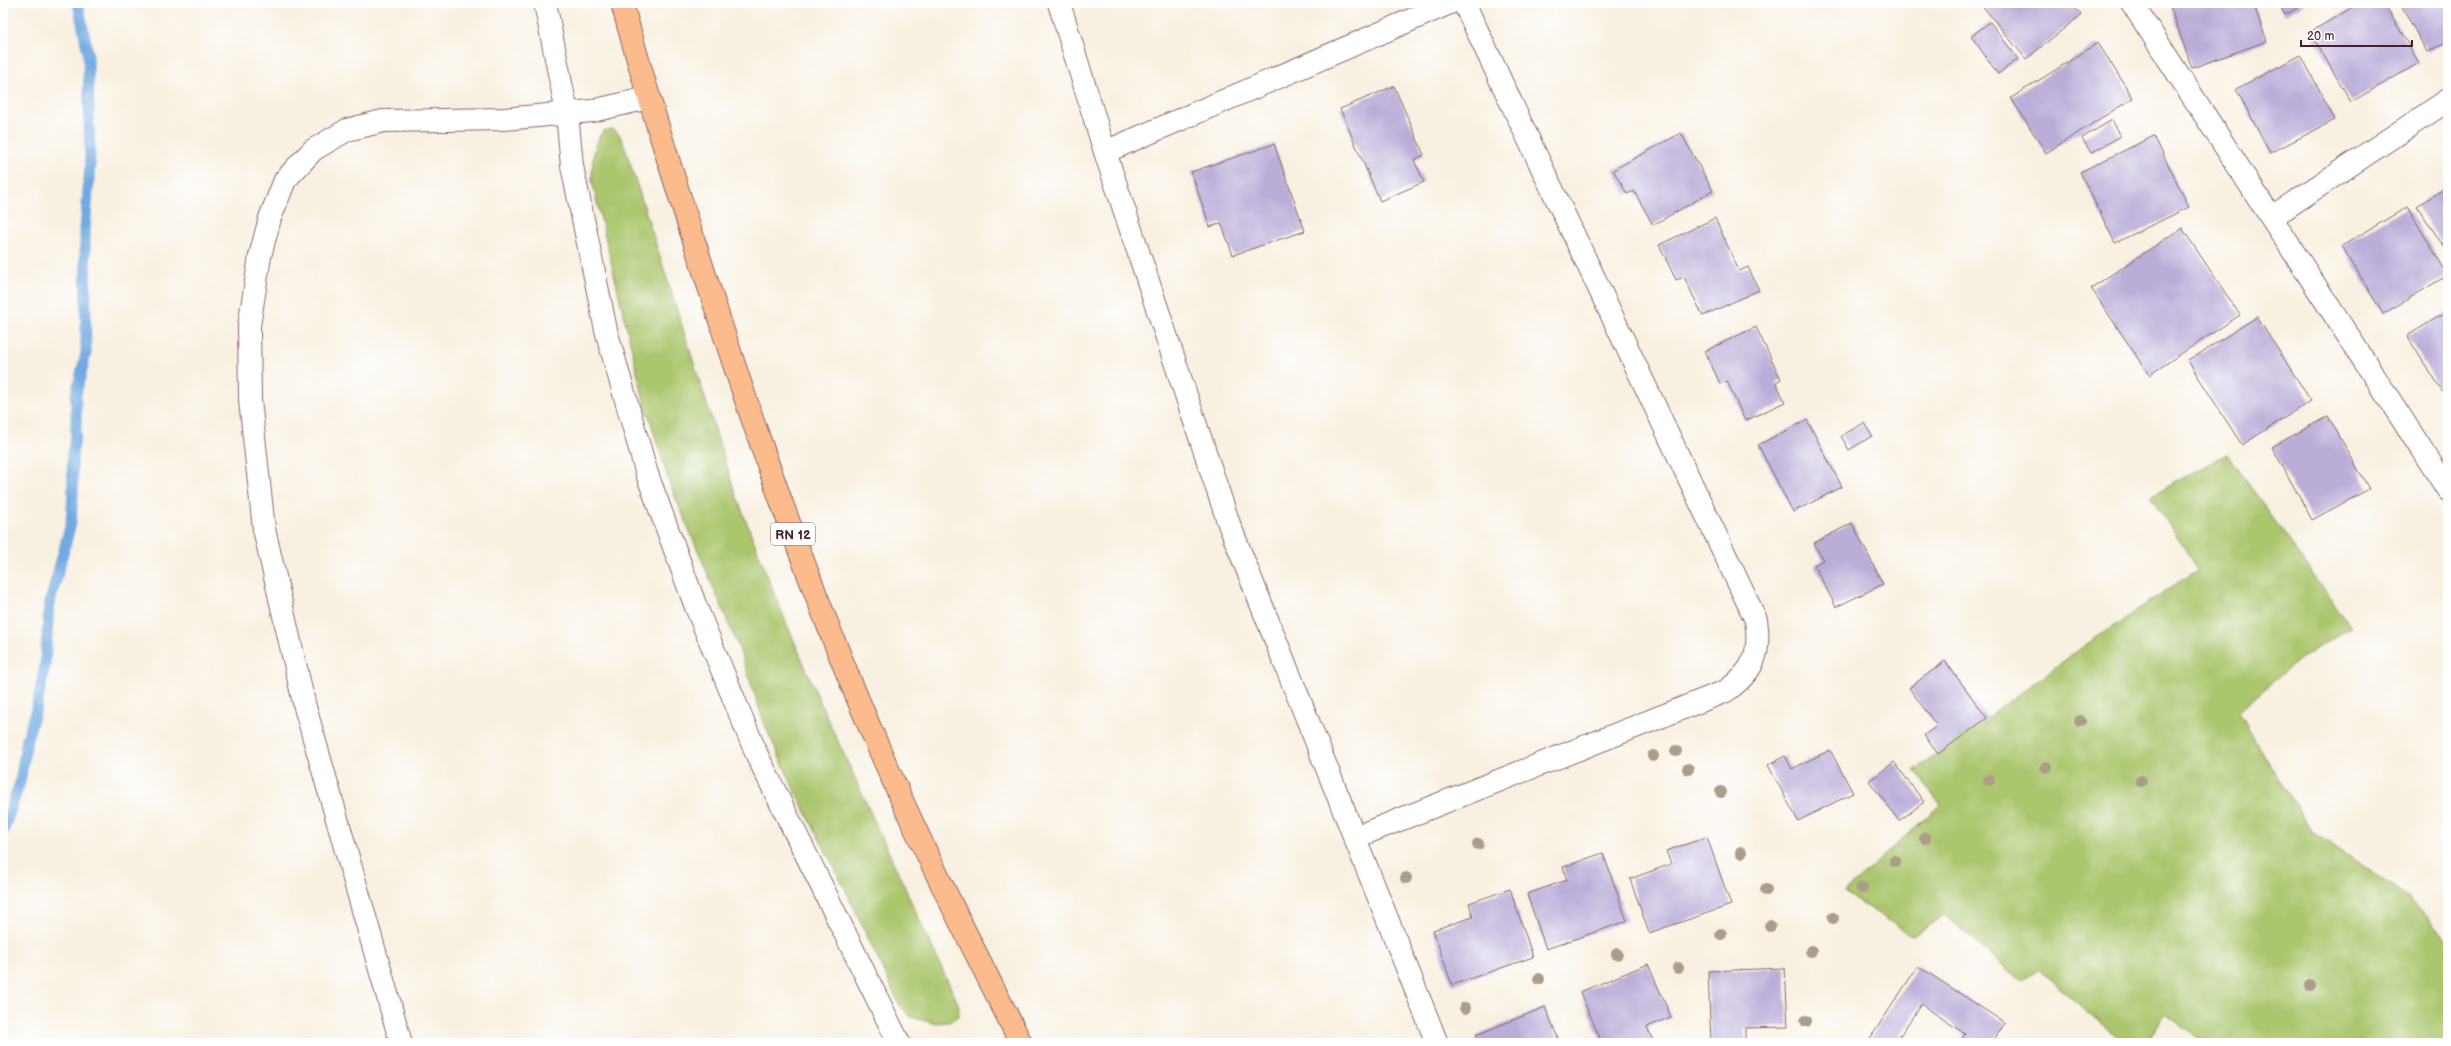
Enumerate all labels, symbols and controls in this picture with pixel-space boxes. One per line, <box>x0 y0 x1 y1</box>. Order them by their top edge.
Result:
scale bar <box>2301 22 2412 48</box>
text: 20 m <box>2307 29 2334 44</box>
road number: RN 12 <box>771 523 815 545</box>

